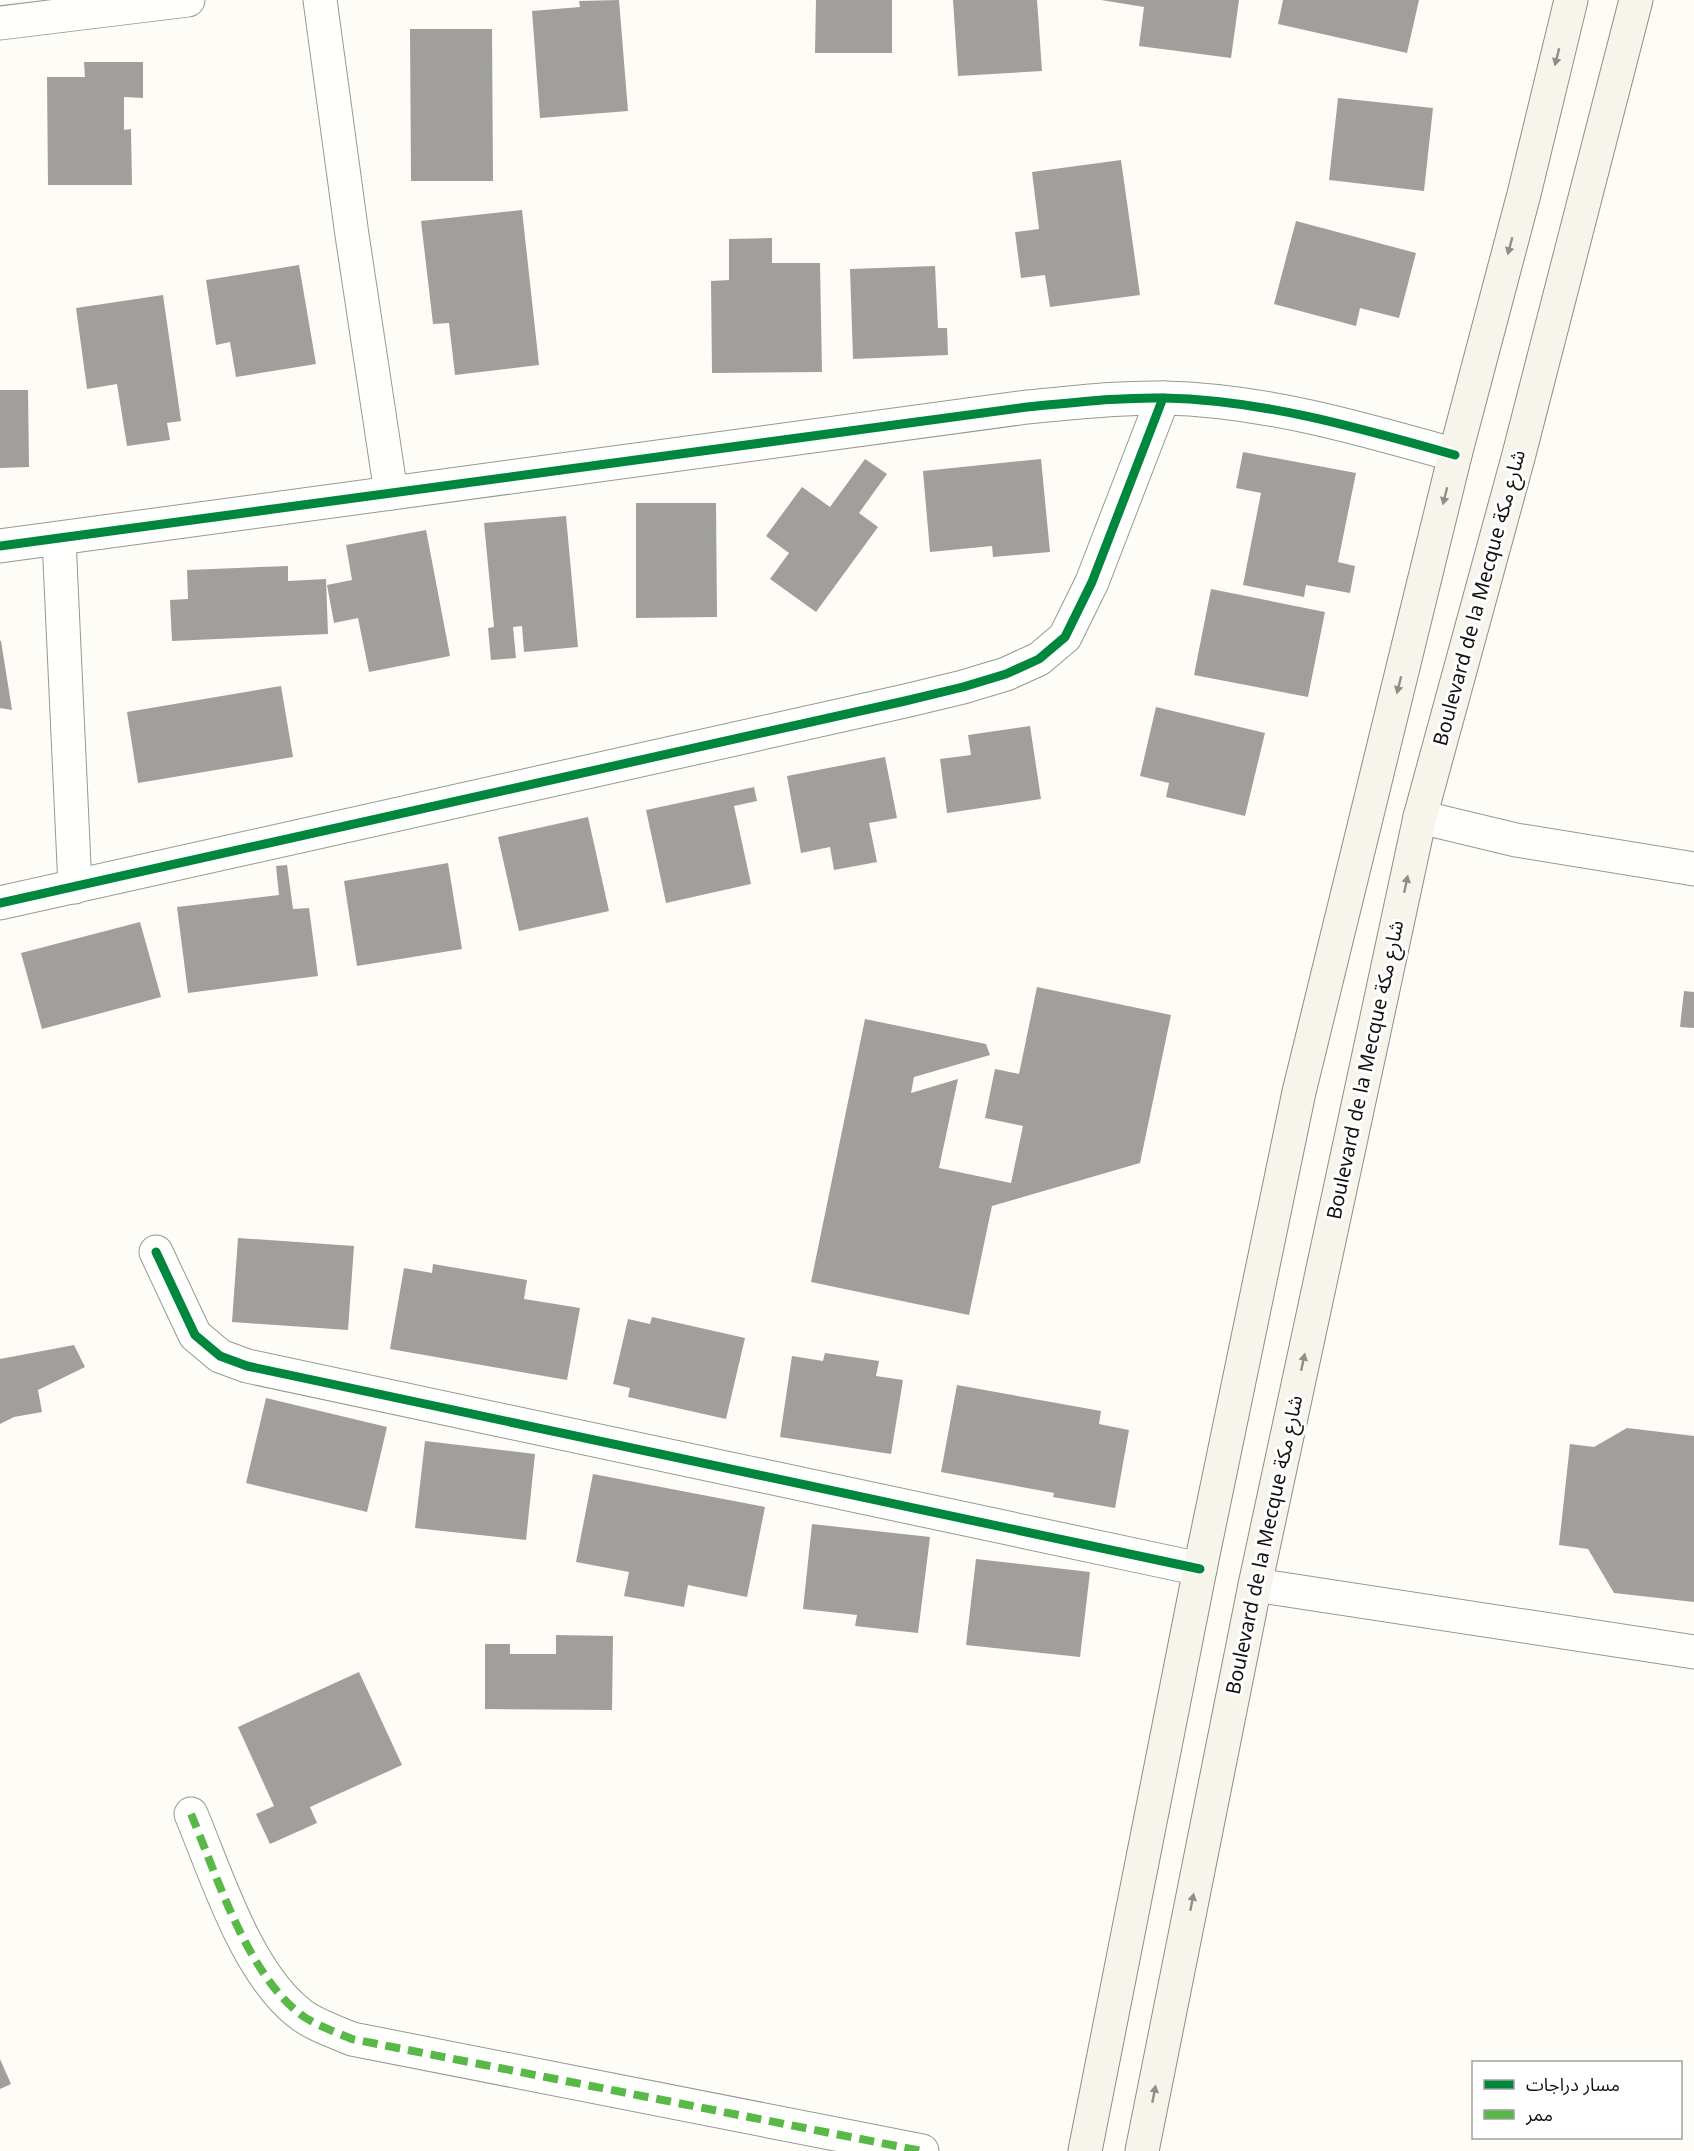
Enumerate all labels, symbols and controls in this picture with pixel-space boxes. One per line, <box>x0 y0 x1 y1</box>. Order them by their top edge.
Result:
one-way arrow <box>1552 48 1562 66</box>
one-way arrow <box>1505 237 1514 255</box>
street label: Boulevard de la Mecque شارع مكة <box>1420 445 1540 751</box>
one-way arrow <box>1439 486 1449 505</box>
one-way arrow <box>1393 676 1403 694</box>
one-way arrow <box>1402 874 1411 893</box>
street label: Boulevard de la Mecque شارع مكة <box>1314 916 1418 1224</box>
one-way arrow <box>1299 1352 1308 1371</box>
street label: Boulevard de la Mecque شارع مكة <box>1213 1391 1317 1699</box>
one-way arrow <box>1188 1893 1197 1912</box>
legend <box>1472 2061 1682 2139</box>
text: مسار دراجات <box>1526 2066 1620 2104</box>
one-way arrow <box>1150 2084 1159 2103</box>
text: ممر <box>1525 2096 1553 2134</box>

